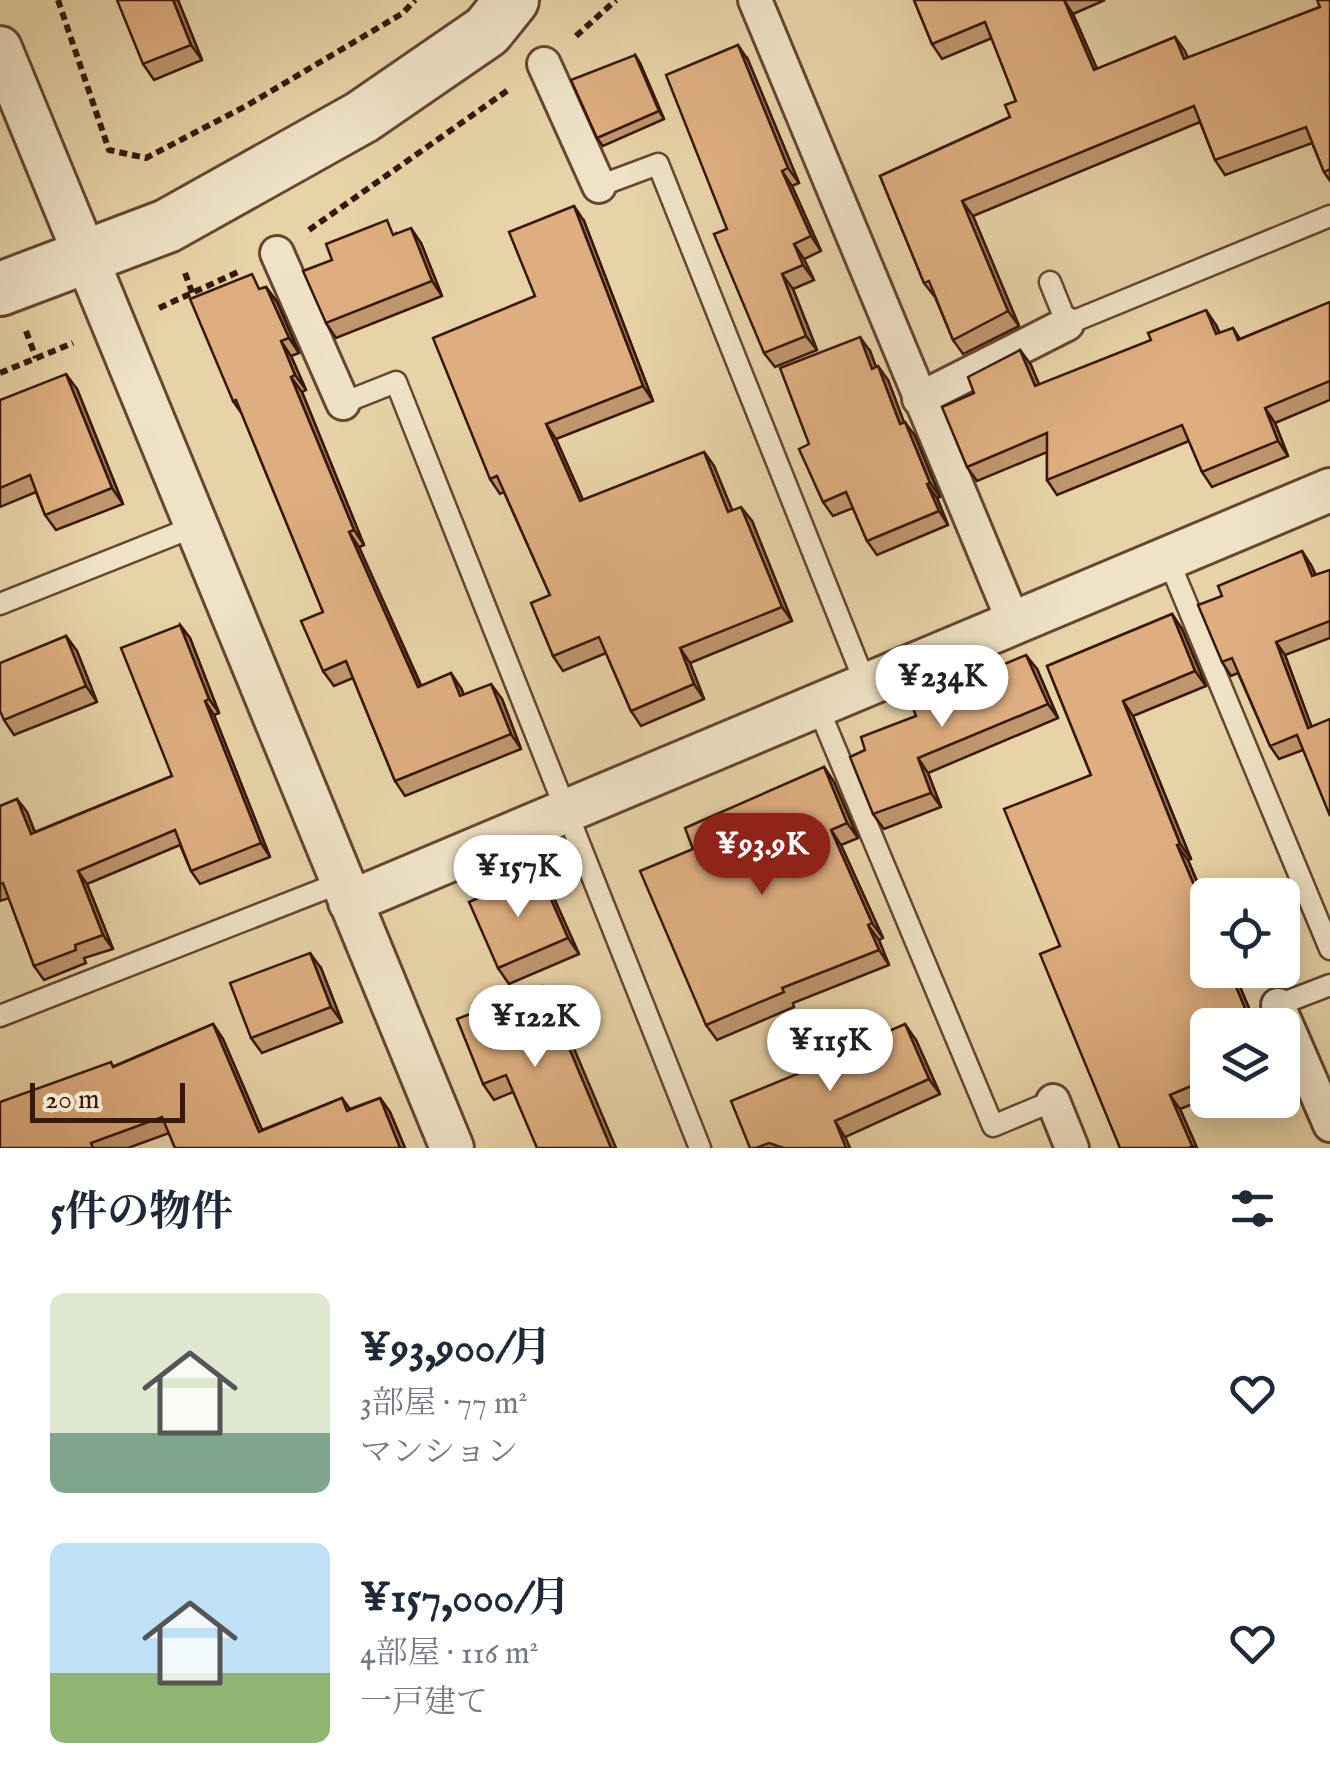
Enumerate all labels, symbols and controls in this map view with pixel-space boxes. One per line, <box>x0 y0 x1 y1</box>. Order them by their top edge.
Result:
pin: ¥234K <box>872 645 1012 730</box>
text: ¥234K <box>897 657 987 698</box>
pin: ¥93.9K <box>681 813 843 898</box>
text: ¥93.9K <box>715 825 809 866</box>
pin: ¥157K <box>448 835 588 920</box>
text: ¥157K <box>476 847 560 888</box>
map controls <box>1190 878 1300 1118</box>
button: locate <box>1190 878 1300 988</box>
pin: ¥122K <box>465 985 605 1070</box>
text: ¥122K <box>491 997 579 1038</box>
button: layers <box>1190 1008 1300 1118</box>
pin: ¥115K <box>760 1009 900 1094</box>
text: ¥115K <box>789 1021 871 1062</box>
scale bar <box>30 1078 185 1122</box>
text: 20 m <box>45 1083 100 1118</box>
icon: filters <box>1225 1181 1280 1236</box>
text: 5件の物件 <box>50 1187 233 1240</box>
text: ¥93,900/月 <box>360 1323 552 1376</box>
icon: home <box>130 1333 250 1453</box>
icon: heart <box>1225 1366 1280 1421</box>
text: 3部屋 · 77 m² <box>360 1384 528 1425</box>
text: マンション <box>360 1433 519 1474</box>
text: ¥157,000/月 <box>360 1573 571 1626</box>
icon: home <box>130 1583 250 1703</box>
icon: heart <box>1225 1616 1280 1671</box>
text: 4部屋 · 116 m² <box>360 1634 539 1675</box>
text: 一戸建て <box>360 1683 488 1724</box>

